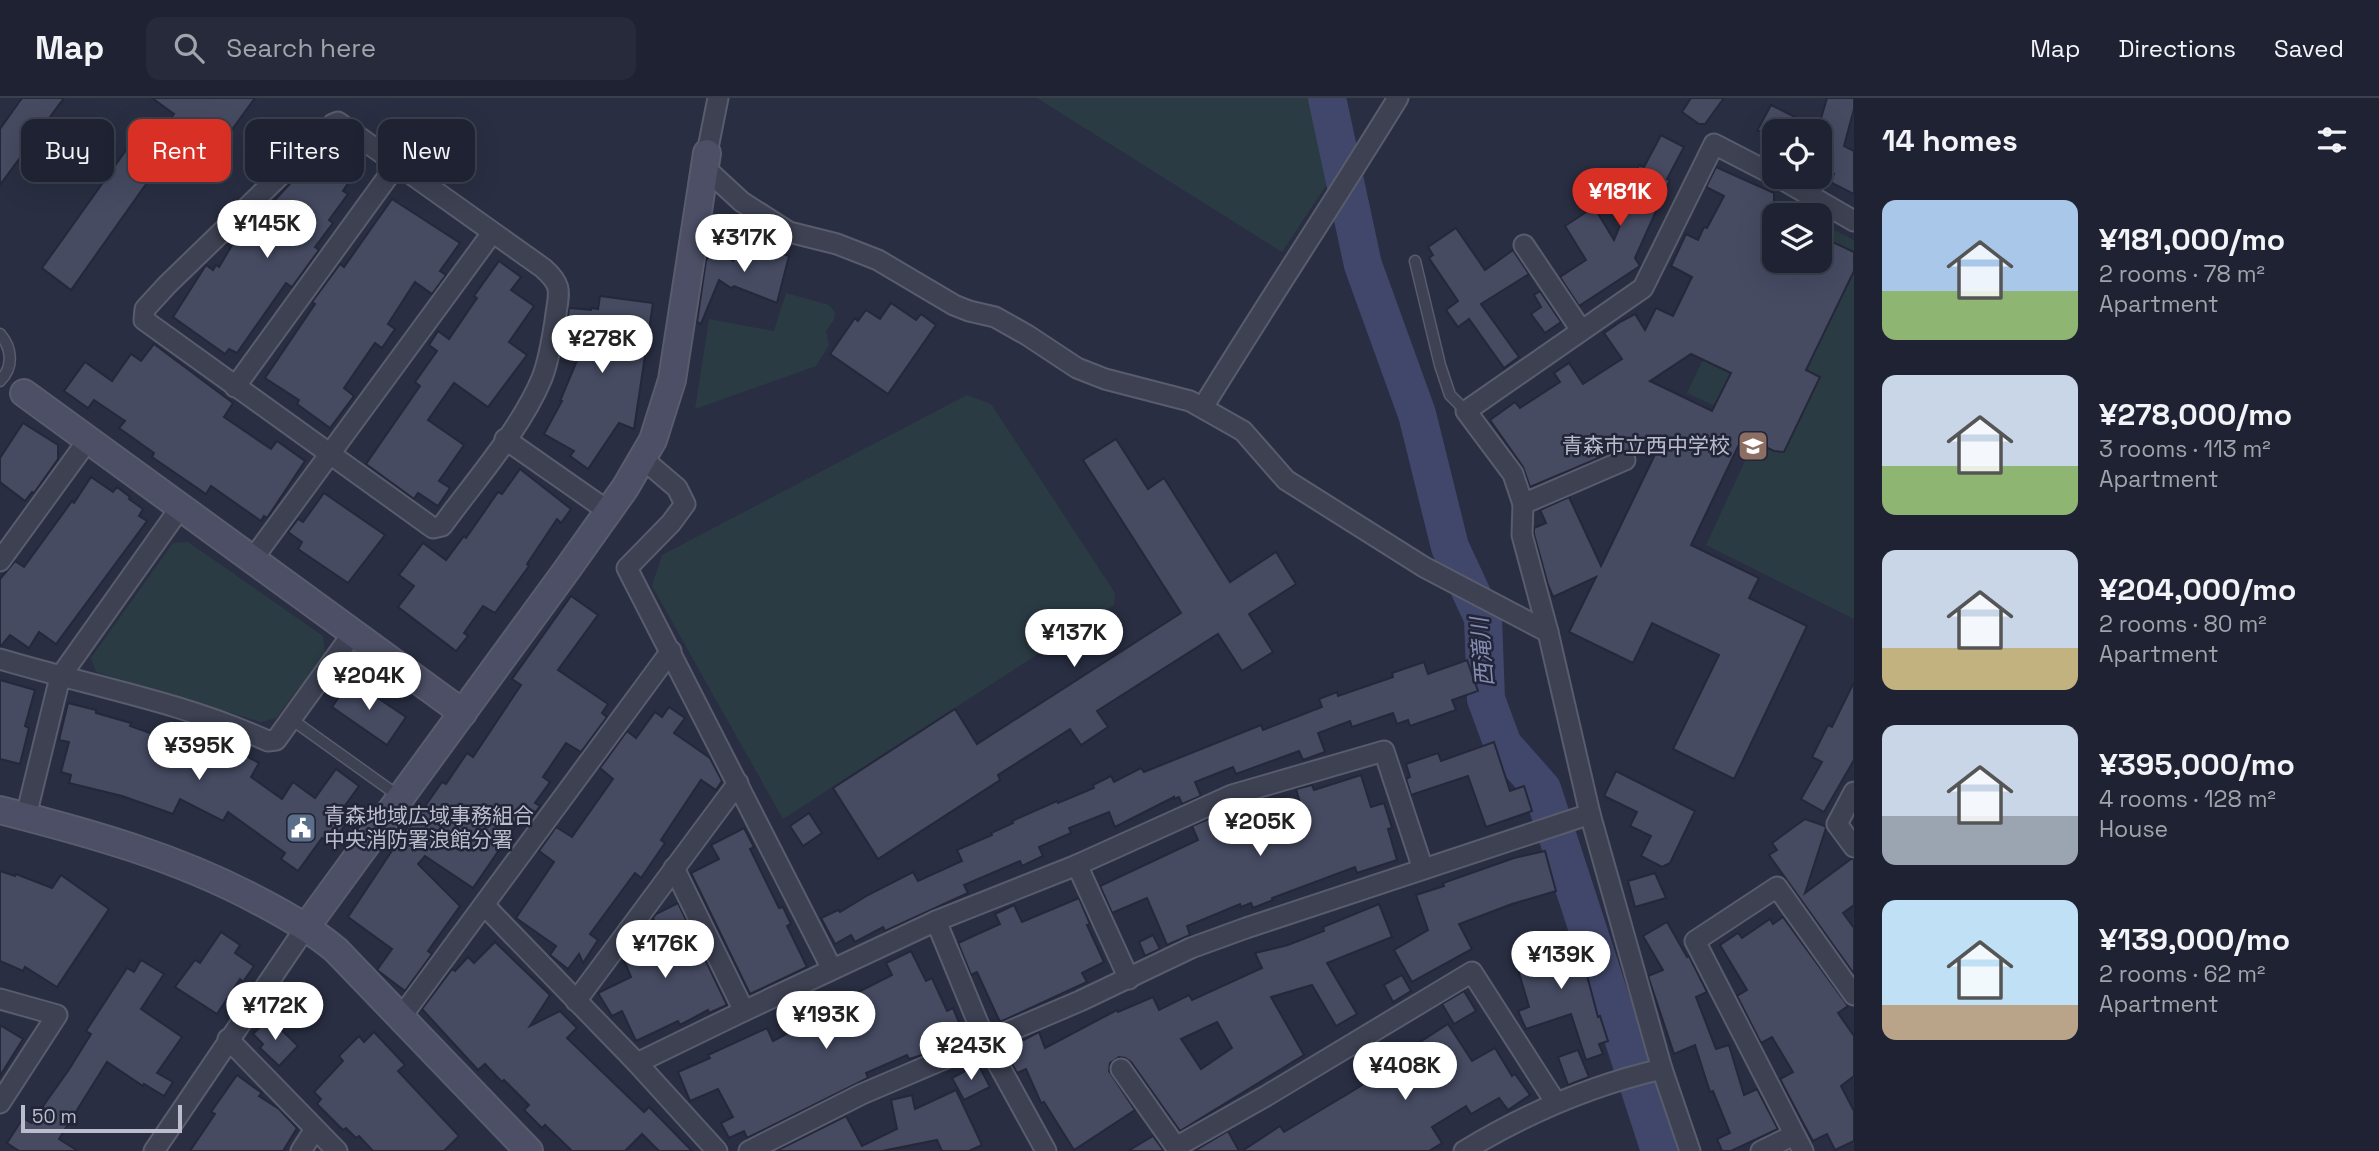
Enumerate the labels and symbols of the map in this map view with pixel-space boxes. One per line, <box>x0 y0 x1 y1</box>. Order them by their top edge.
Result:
pin: ¥181K <box>1571 169 1669 228</box>
pin: ¥145K <box>218 200 316 260</box>
pin: ¥317K <box>695 214 793 274</box>
pin: ¥278K <box>553 316 651 375</box>
school or university icon: 青森市立西中学校 <box>1736 429 1770 463</box>
place label: 青森市立西中学校 <box>1562 432 1730 459</box>
pin: ¥137K <box>1025 610 1123 669</box>
water label: 西滝川 <box>1464 613 1500 688</box>
pin: ¥204K <box>320 652 418 712</box>
pin: ¥395K <box>150 722 248 782</box>
pin: ¥205K <box>1211 798 1309 858</box>
place label: 青森地域広域事務組合 中央消防署浪館分署 <box>324 802 534 853</box>
public building icon: 青森地域広域事務組合 中央消防署浪館分署 <box>284 811 318 845</box>
pin: ¥176K <box>616 920 714 980</box>
pin: ¥139K <box>1512 932 1610 991</box>
pin: ¥172K <box>226 982 324 1042</box>
pin: ¥193K <box>777 992 875 1051</box>
pin: ¥243K <box>922 1023 1020 1082</box>
pin: ¥408K <box>1356 1042 1454 1102</box>
scale bar <box>21 1102 182 1134</box>

